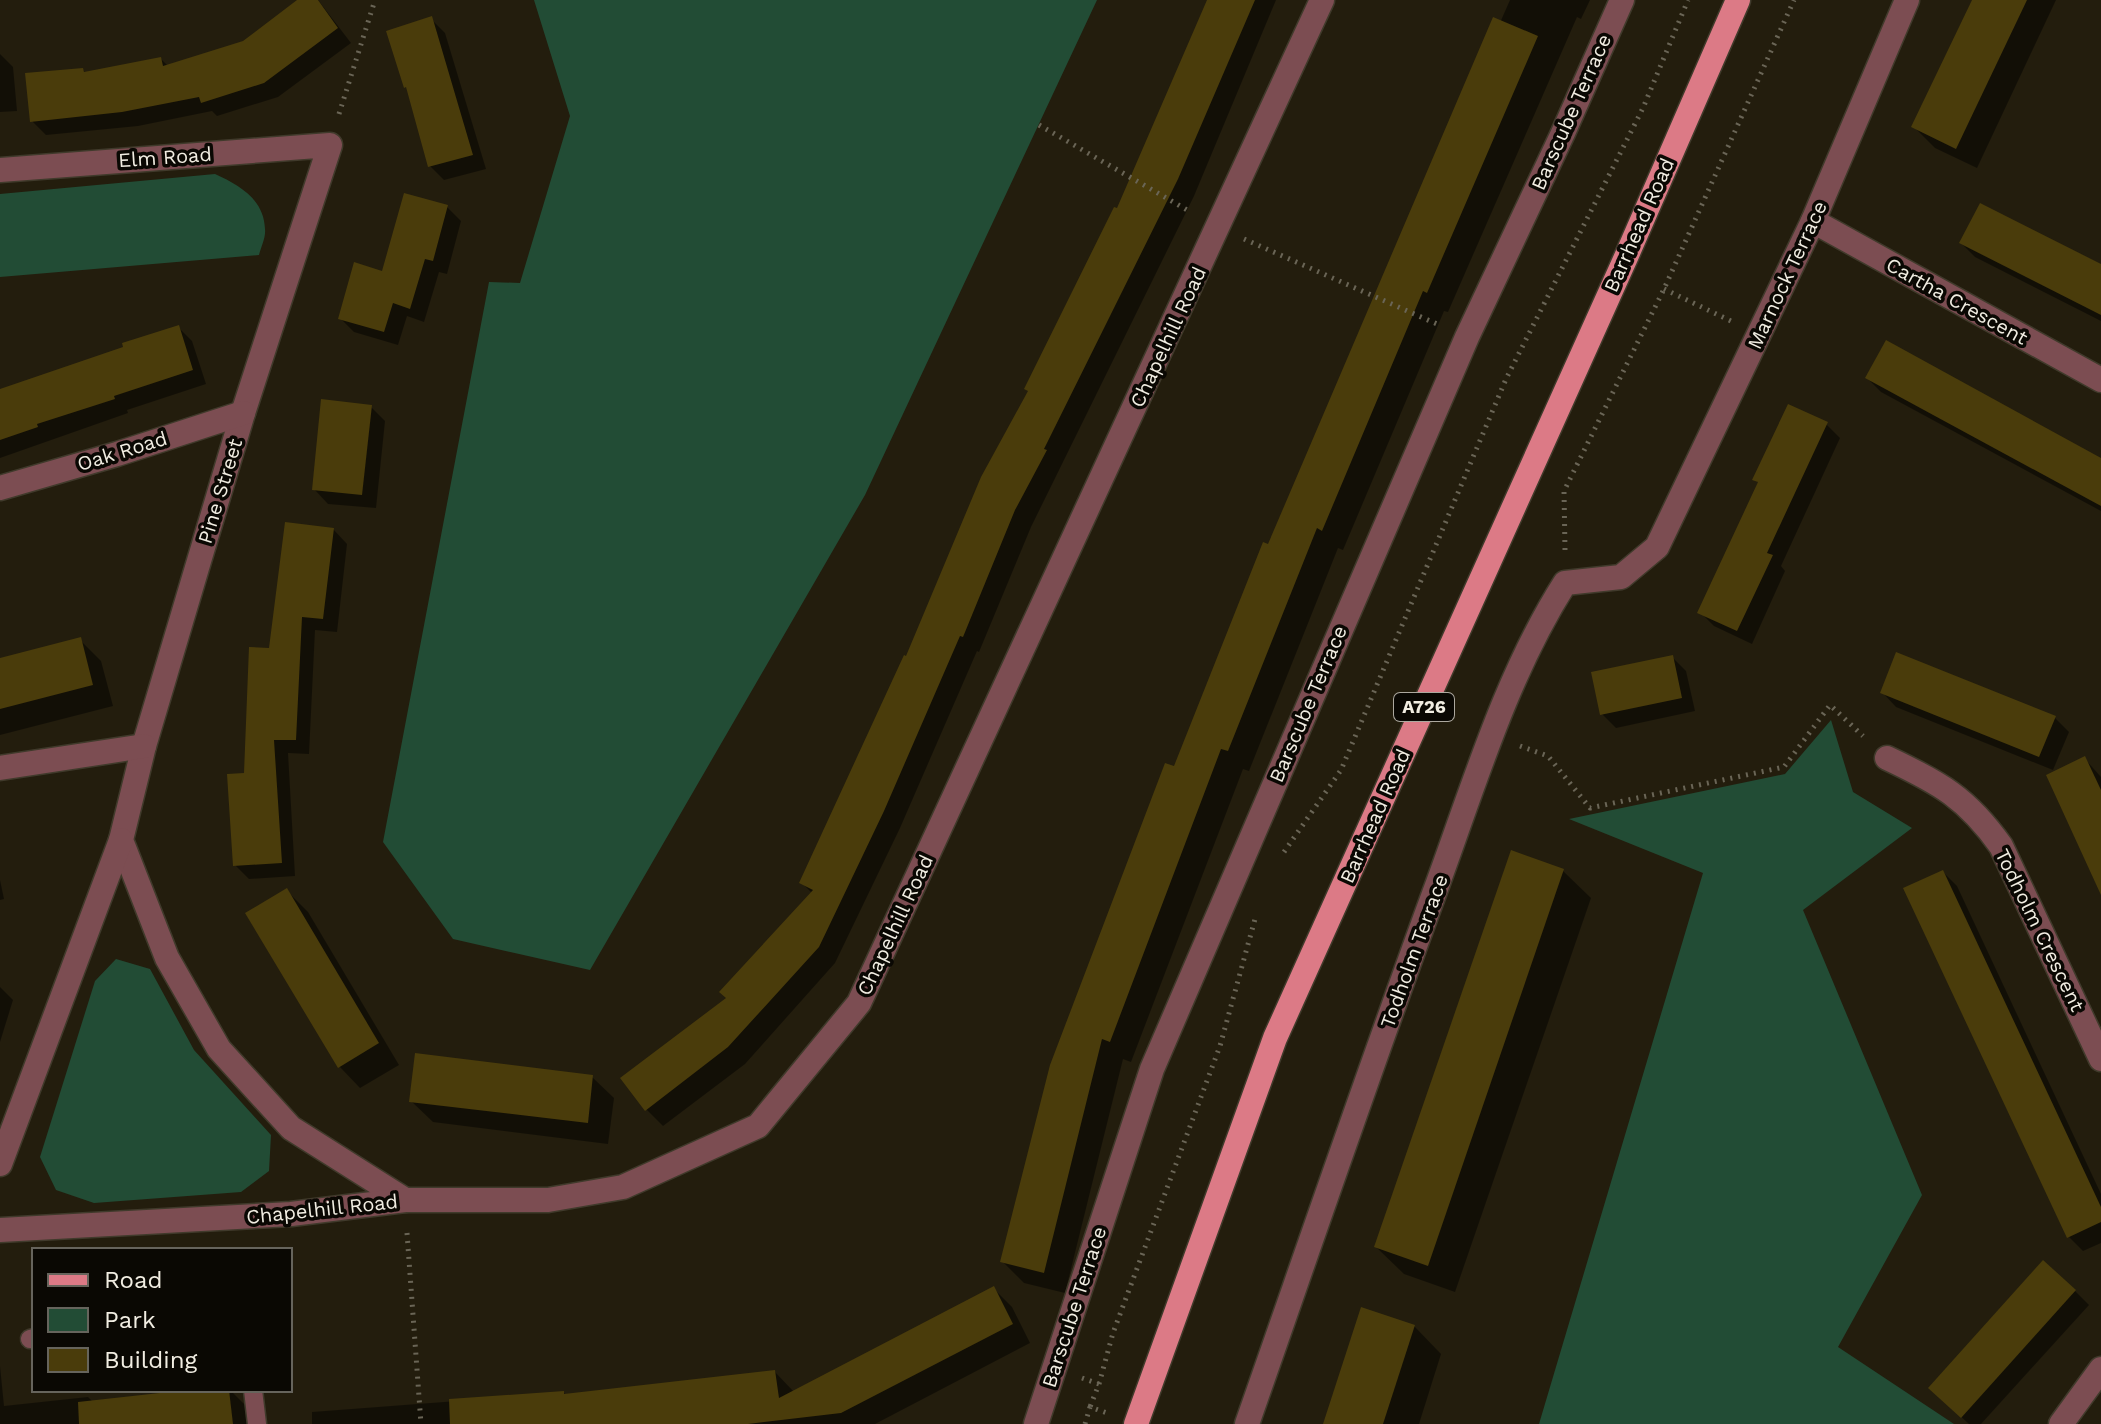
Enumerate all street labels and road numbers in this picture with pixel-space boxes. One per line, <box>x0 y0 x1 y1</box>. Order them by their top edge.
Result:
street label: Barscube Terrace <box>1526 30 1616 194</box>
street label: Elm Road <box>117 142 213 172</box>
street label: Barrhead Road <box>1599 154 1679 296</box>
street label: Marnock Terrace <box>1742 197 1832 353</box>
street label: Cartha Crescent <box>1882 252 2032 350</box>
street label: Chapelhill Road <box>1125 263 1211 411</box>
street label: Oak Road <box>74 426 170 476</box>
street label: Pine Street <box>193 435 248 546</box>
street label: Barscube Terrace <box>1264 622 1352 786</box>
road number: A726 <box>1394 693 1454 721</box>
street label: Barrhead Road <box>1335 745 1415 887</box>
street label: Todholm Crescent <box>1990 845 2090 1016</box>
street label: Chapelhill Road <box>852 851 938 999</box>
street label: Todholm Terrace <box>1375 871 1453 1031</box>
street label: Chapelhill Road <box>245 1189 399 1229</box>
street label: Barscube Terrace <box>1037 1223 1111 1391</box>

